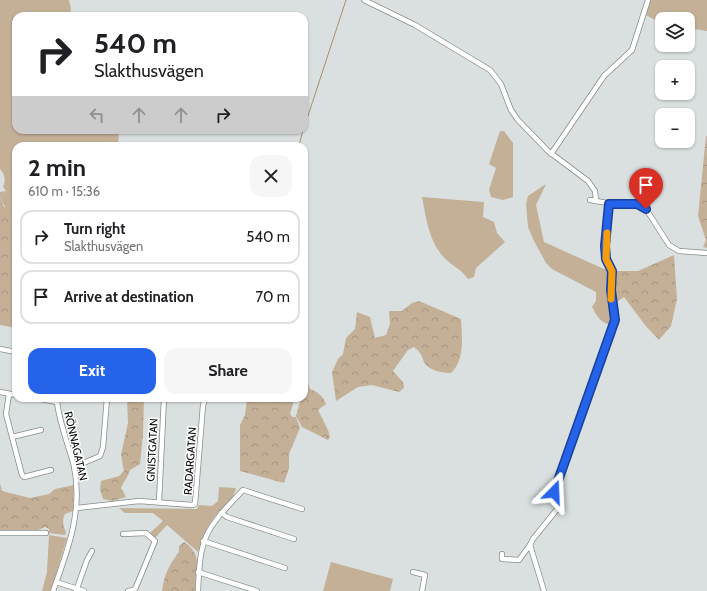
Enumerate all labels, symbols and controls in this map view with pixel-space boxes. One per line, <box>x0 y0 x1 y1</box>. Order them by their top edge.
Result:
map controls <box>655 12 695 148</box>
button: layers <box>655 12 695 52</box>
text: 540 m <box>94 26 177 60</box>
icon: right <box>28 28 80 80</box>
text: Slakthusvägen <box>94 60 204 82</box>
button: + <box>655 60 695 100</box>
icon: left <box>86 104 108 126</box>
icon: ahead <box>128 104 150 126</box>
icon: ahead <box>170 104 192 126</box>
icon: right <box>212 104 234 126</box>
button: − <box>655 108 695 148</box>
text: 2 min <box>28 153 86 182</box>
button: close <box>250 155 292 197</box>
pin <box>629 168 663 209</box>
icon: arrive <box>635 174 657 196</box>
text: 610 m · 15:36 <box>28 183 100 199</box>
text: Turn right <box>64 220 125 238</box>
icon: right <box>30 226 52 248</box>
text: 540 m <box>246 228 290 246</box>
text: Slakthusvägen <box>64 238 143 254</box>
icon: arrive <box>30 286 52 308</box>
text: Arrive at destination <box>64 288 194 306</box>
text: 70 m <box>256 288 290 306</box>
button: Exit <box>28 348 156 394</box>
button: Share <box>164 348 292 394</box>
street label: RÖNNAGATAN <box>61 410 91 482</box>
street label: GNISTGATAN <box>143 418 161 482</box>
street label: RADARGATAN <box>181 427 199 495</box>
position arrow <box>533 471 575 513</box>

